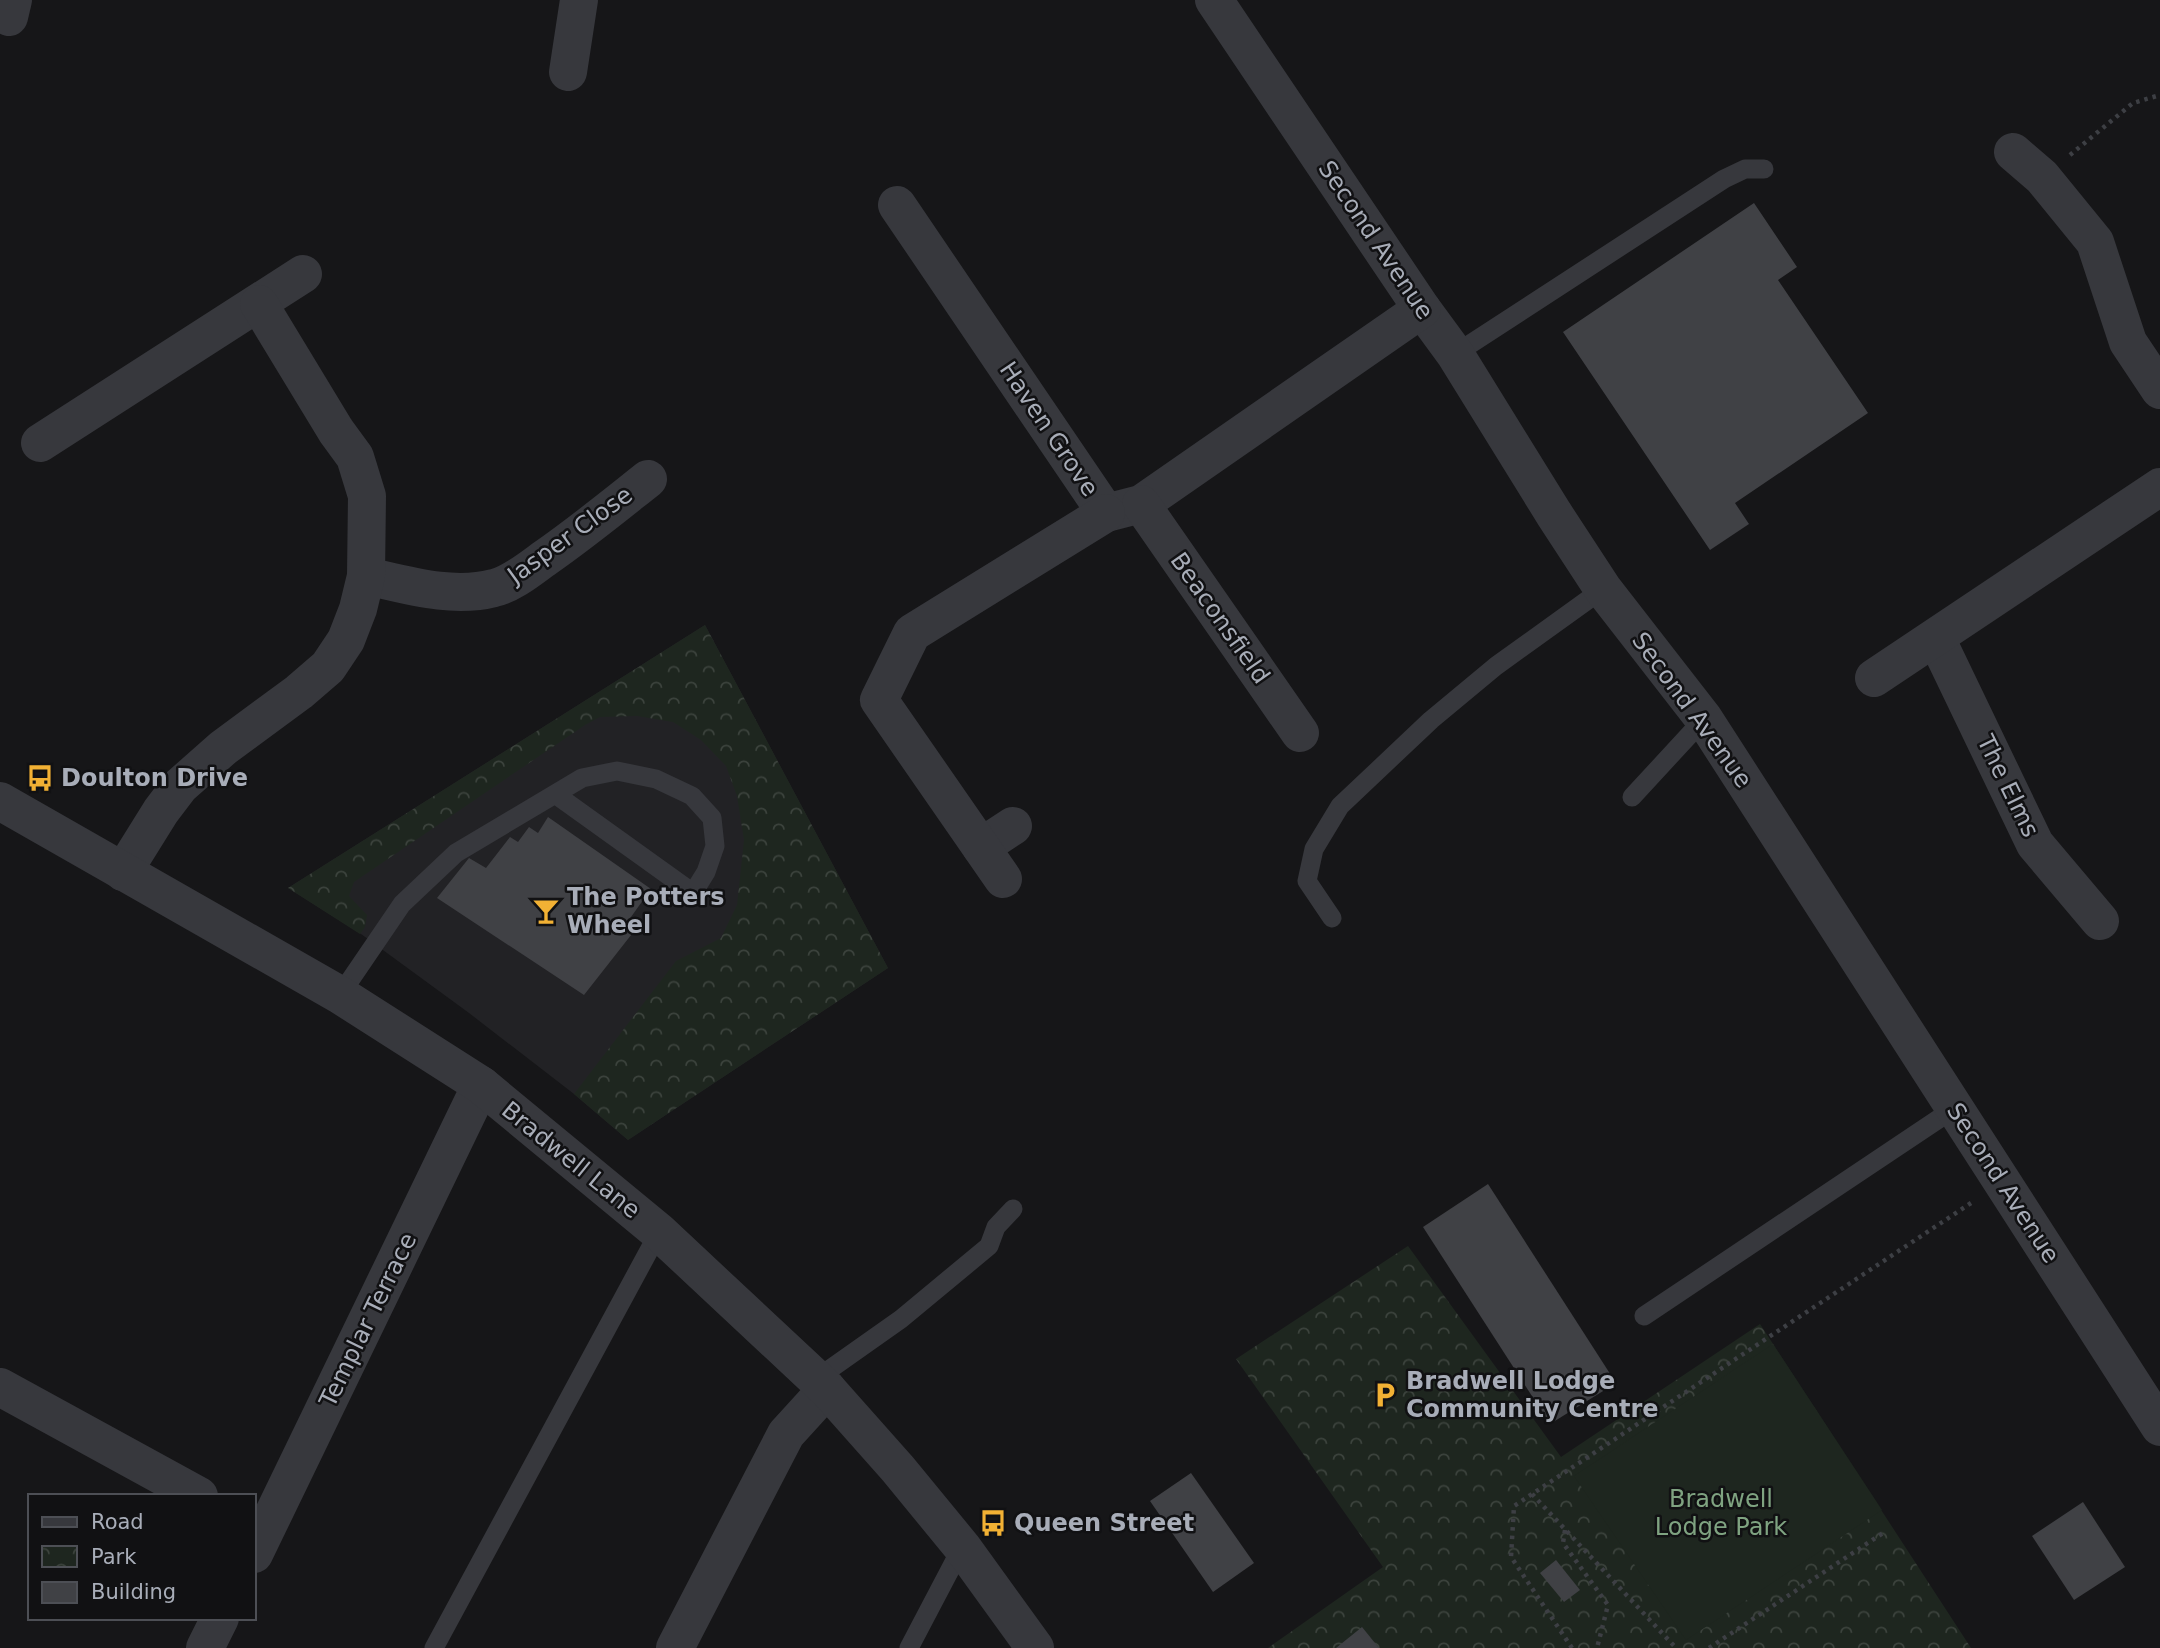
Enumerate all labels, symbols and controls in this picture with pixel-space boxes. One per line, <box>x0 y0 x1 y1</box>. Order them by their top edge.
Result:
street label: Second Avenue <box>1313 155 1439 325</box>
street label: Haven Grove <box>994 356 1104 502</box>
street label: Jasper Close <box>501 480 638 591</box>
street label: Beaconsfield <box>1165 547 1275 689</box>
street label: Second Avenue <box>1626 627 1758 793</box>
street label: The Elms <box>1971 730 2045 842</box>
bus stop icon: Doulton Drive <box>25 763 55 793</box>
place label: Doulton Drive <box>61 764 248 792</box>
place label: The Potters Wheel <box>567 883 725 939</box>
bar icon: The Potters Wheel <box>531 896 561 926</box>
street label: Bradwell Lane <box>496 1096 646 1224</box>
street label: Second Avenue <box>1941 1098 2065 1268</box>
street label: Templar Terrace <box>313 1228 422 1412</box>
place label: Bradwell Lodge Community Centre <box>1406 1367 1659 1423</box>
parking icon: Bradwell Lodge Community Centre <box>1370 1380 1400 1410</box>
park label: Bradwell Lodge Park <box>1655 1485 1787 1541</box>
legend <box>28 1494 256 1620</box>
bus stop icon: Queen Street <box>978 1508 1008 1538</box>
place label: Queen Street <box>1014 1509 1194 1537</box>
text: Road <box>91 1510 144 1534</box>
text: Park <box>91 1545 137 1569</box>
text: Building <box>91 1580 176 1604</box>

